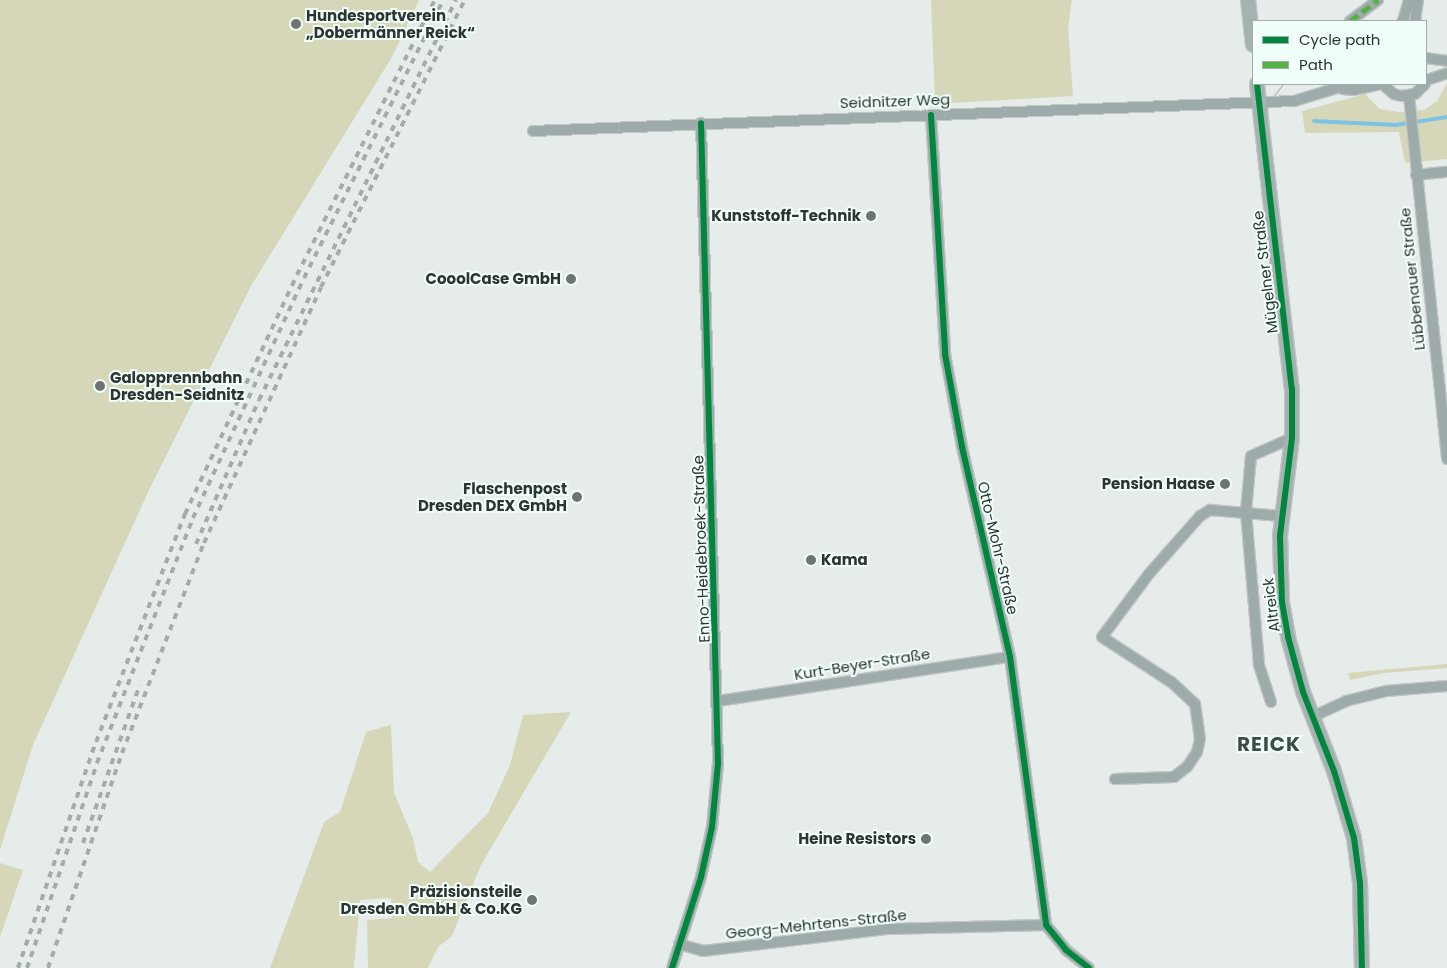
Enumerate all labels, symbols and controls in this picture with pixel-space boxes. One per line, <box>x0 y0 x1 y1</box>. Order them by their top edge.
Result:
place label: Hundesportverein „Dobermänner Reick“ <box>306 6 475 41</box>
marker: Hundesportverein „Dobermänner Reick“ <box>290 18 302 30</box>
legend <box>1252 20 1427 85</box>
text: Cycle path <box>1299 29 1380 50</box>
text: Path <box>1299 54 1333 75</box>
street label: Seidnitzer Weg <box>839 90 951 112</box>
place label: Kunststoff-Technik <box>711 207 861 225</box>
street label: Lübbenauer Straße <box>1396 207 1428 351</box>
marker: Kunststoff-Technik <box>865 210 877 222</box>
street label: Mügelner Straße <box>1249 210 1281 334</box>
place label: CooolCase GmbH <box>426 270 561 288</box>
marker: CooolCase GmbH <box>565 273 577 285</box>
place label: Galopprennbahn Dresden-Seidnitz <box>110 368 244 403</box>
marker: Galopprennbahn Dresden-Seidnitz <box>94 380 106 392</box>
street label: Enno-Heidebroek-Straße <box>689 455 713 643</box>
place label: Pension Haase <box>1102 475 1215 493</box>
marker: Pension Haase <box>1219 478 1231 490</box>
place label: Flaschenpost Dresden DEX GmbH <box>418 479 567 514</box>
street label: Otto-Mohr-Straße <box>974 480 1022 616</box>
marker: Flaschenpost Dresden DEX GmbH <box>571 491 583 503</box>
place label: Kama <box>821 551 868 569</box>
marker: Kama <box>805 554 817 566</box>
street label: Altreick <box>1259 577 1283 633</box>
street label: Kurt-Beyer-Straße <box>793 644 931 684</box>
district label: REICK <box>1236 732 1302 756</box>
place label: Heine Resistors <box>798 830 916 848</box>
marker: Heine Resistors <box>920 833 932 845</box>
place label: Präzisionsteile Dresden GmbH & Co.KG <box>340 882 522 917</box>
marker: Präzisionsteile Dresden GmbH & Co.KG <box>526 894 538 906</box>
street label: Georg-Mehrtens-Straße <box>725 906 907 942</box>

